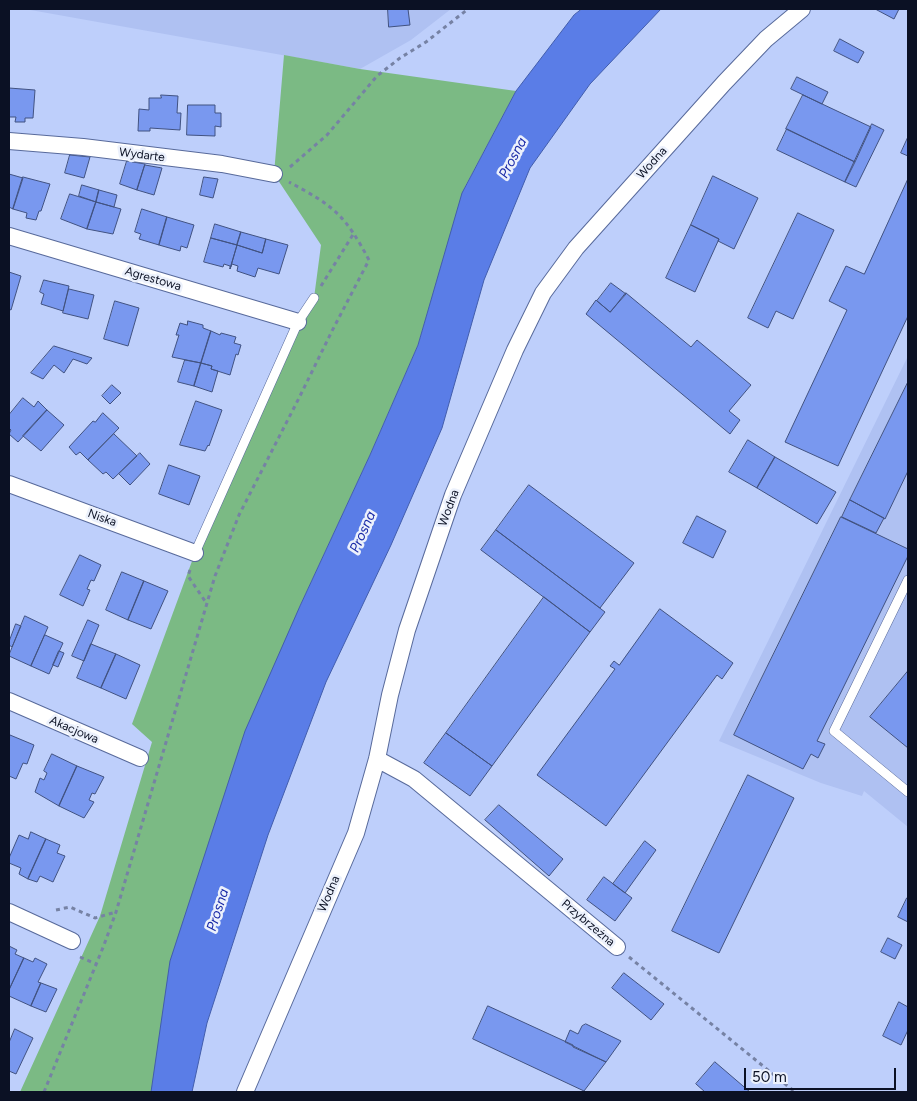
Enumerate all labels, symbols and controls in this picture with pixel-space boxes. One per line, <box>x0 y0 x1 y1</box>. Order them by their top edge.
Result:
water label: Prosna <box>495 135 531 181</box>
street label: Wodna <box>634 144 670 182</box>
street label: Wydarte <box>118 145 166 165</box>
street label: Agrestowa <box>123 264 183 294</box>
street label: Wodna <box>436 488 462 528</box>
street label: Niska <box>86 506 118 530</box>
water label: Prosna <box>346 509 380 555</box>
street label: Akacjowa <box>47 713 101 747</box>
street label: Wodna <box>315 874 343 914</box>
water label: Prosna <box>203 887 233 933</box>
street label: Przybrzeżna <box>558 896 618 950</box>
scale bar <box>747 1058 900 1090</box>
text: 50 m <box>752 1068 787 1086</box>

